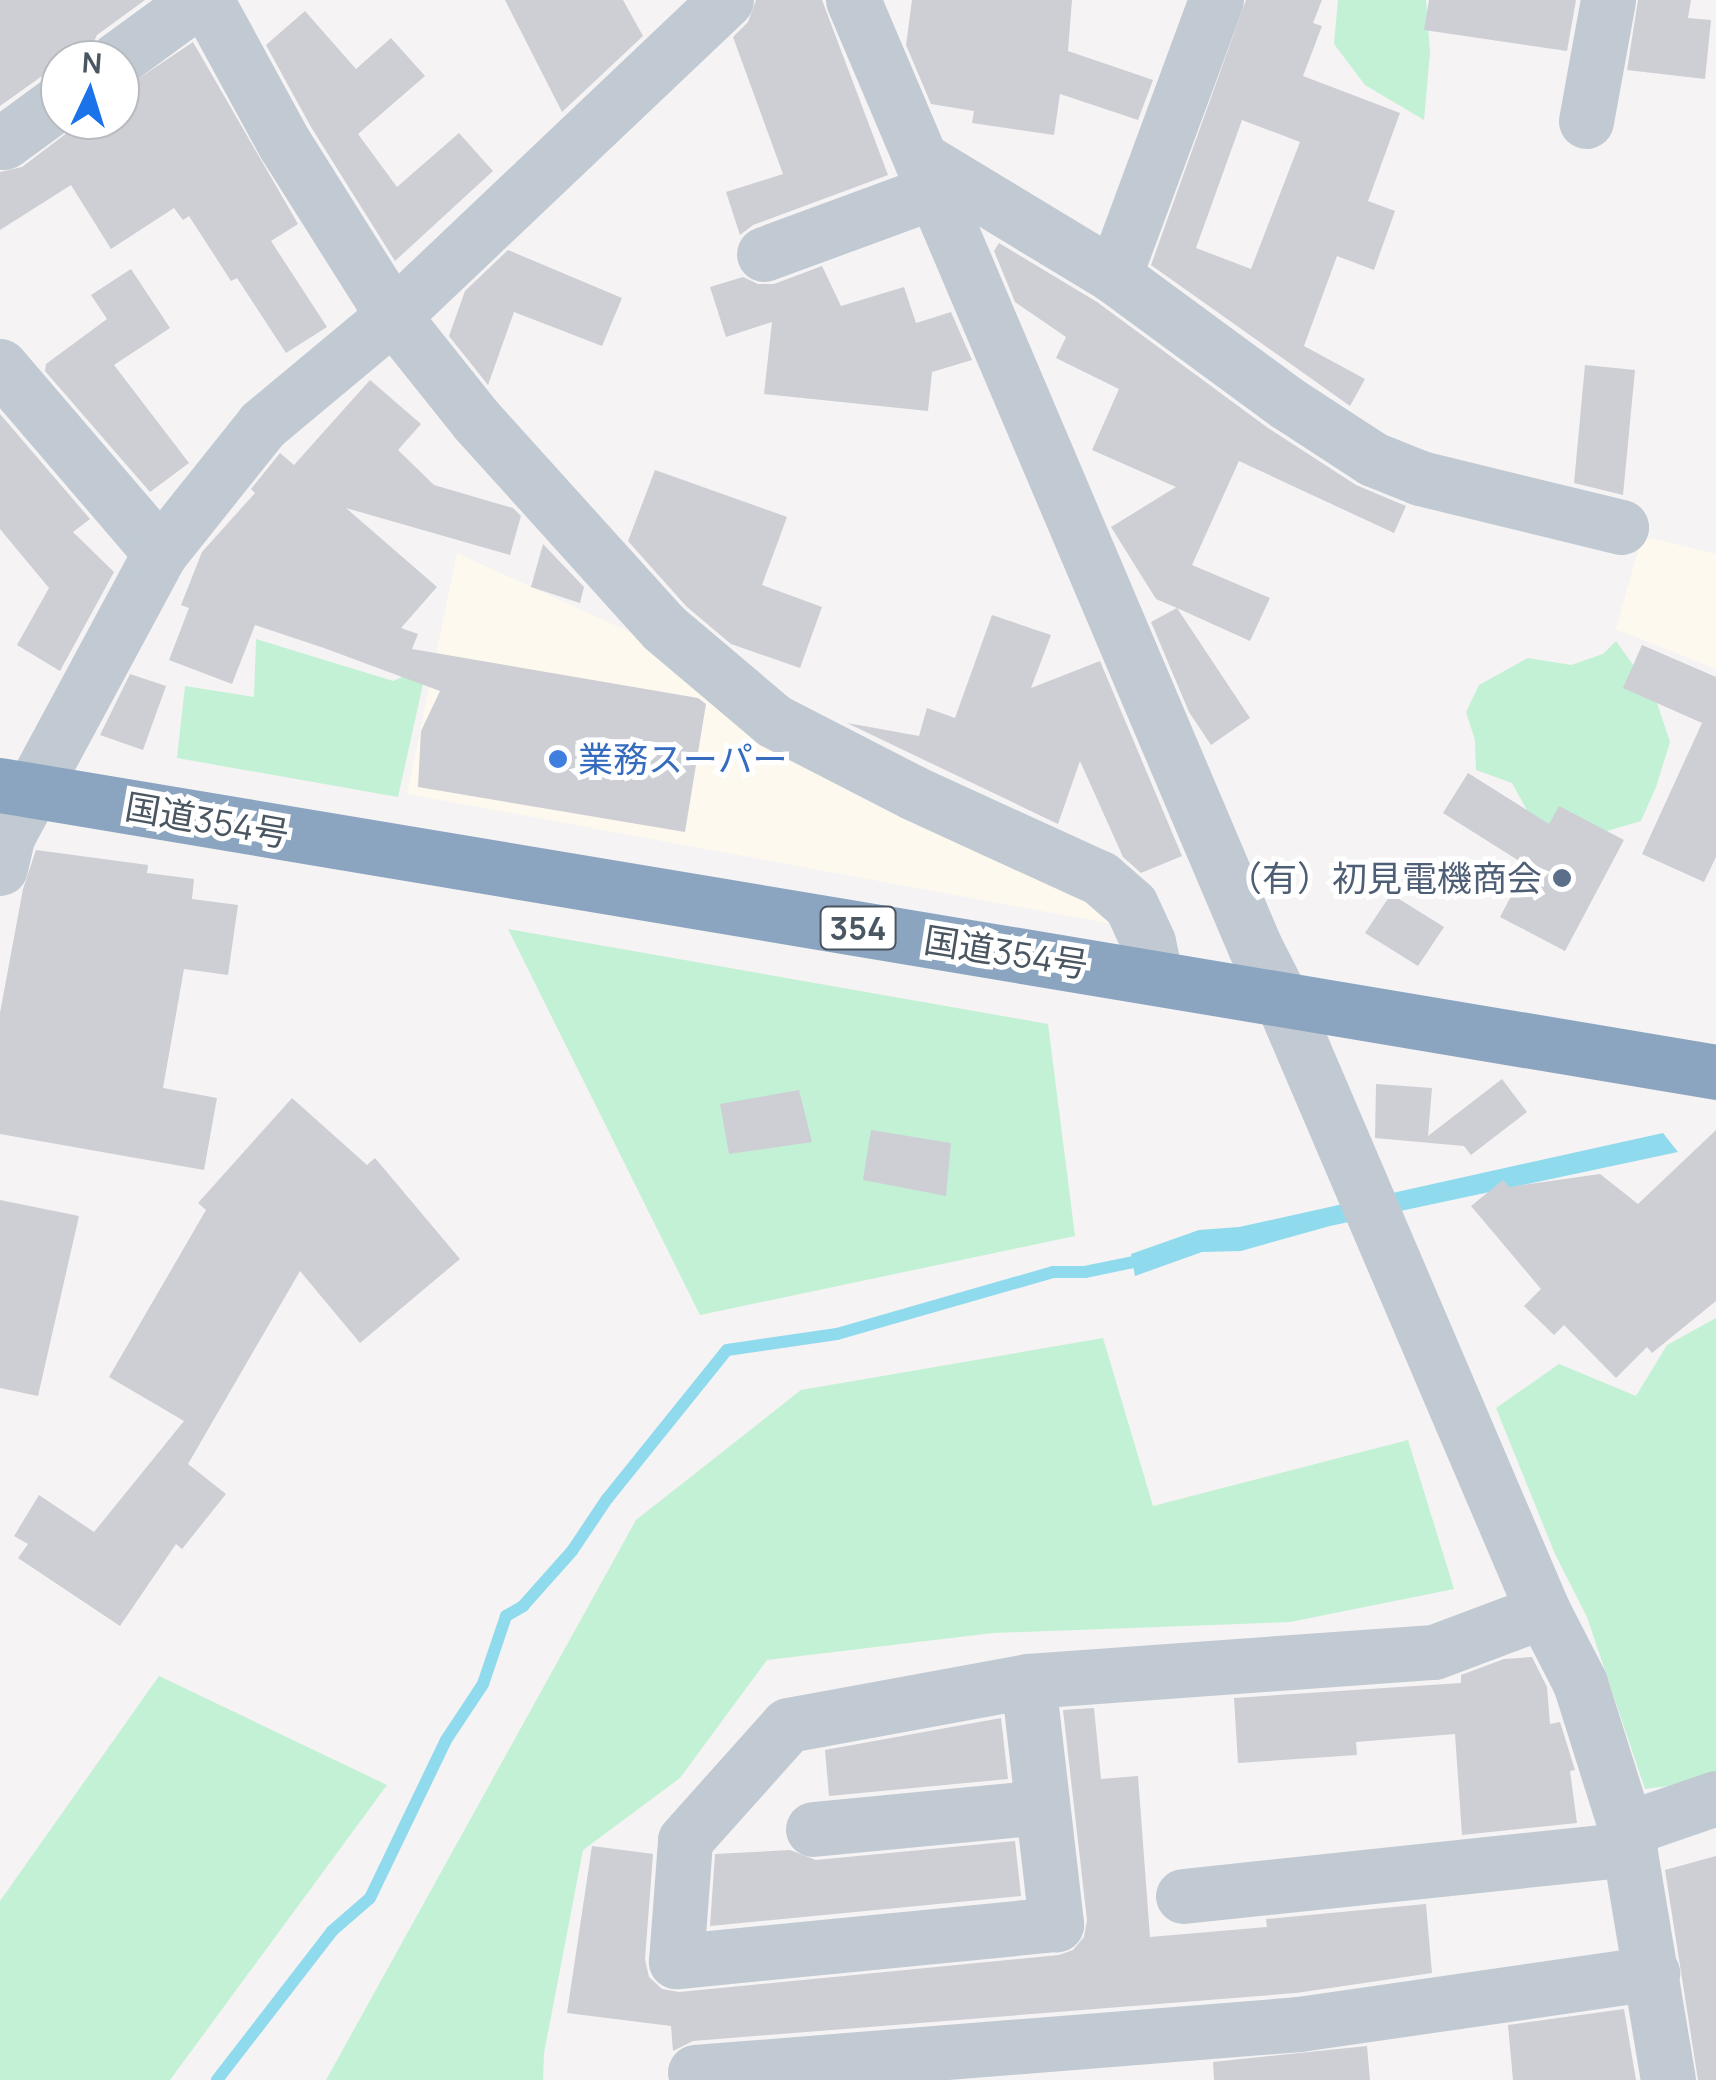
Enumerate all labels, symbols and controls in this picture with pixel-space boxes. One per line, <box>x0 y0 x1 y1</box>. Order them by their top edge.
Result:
north arrow <box>40 40 140 140</box>
text: N <box>81 42 103 82</box>
place label: 業務スーパー <box>578 738 788 780</box>
marker: 業務スーパー <box>547 748 569 770</box>
street label: 国道354号 <box>122 785 292 855</box>
place label: （有）初見電機商会 <box>1227 857 1542 899</box>
marker: （有）初見電機商会 <box>1551 867 1573 889</box>
road number: 354 <box>818 901 898 955</box>
street label: 国道354号 <box>921 918 1091 986</box>

